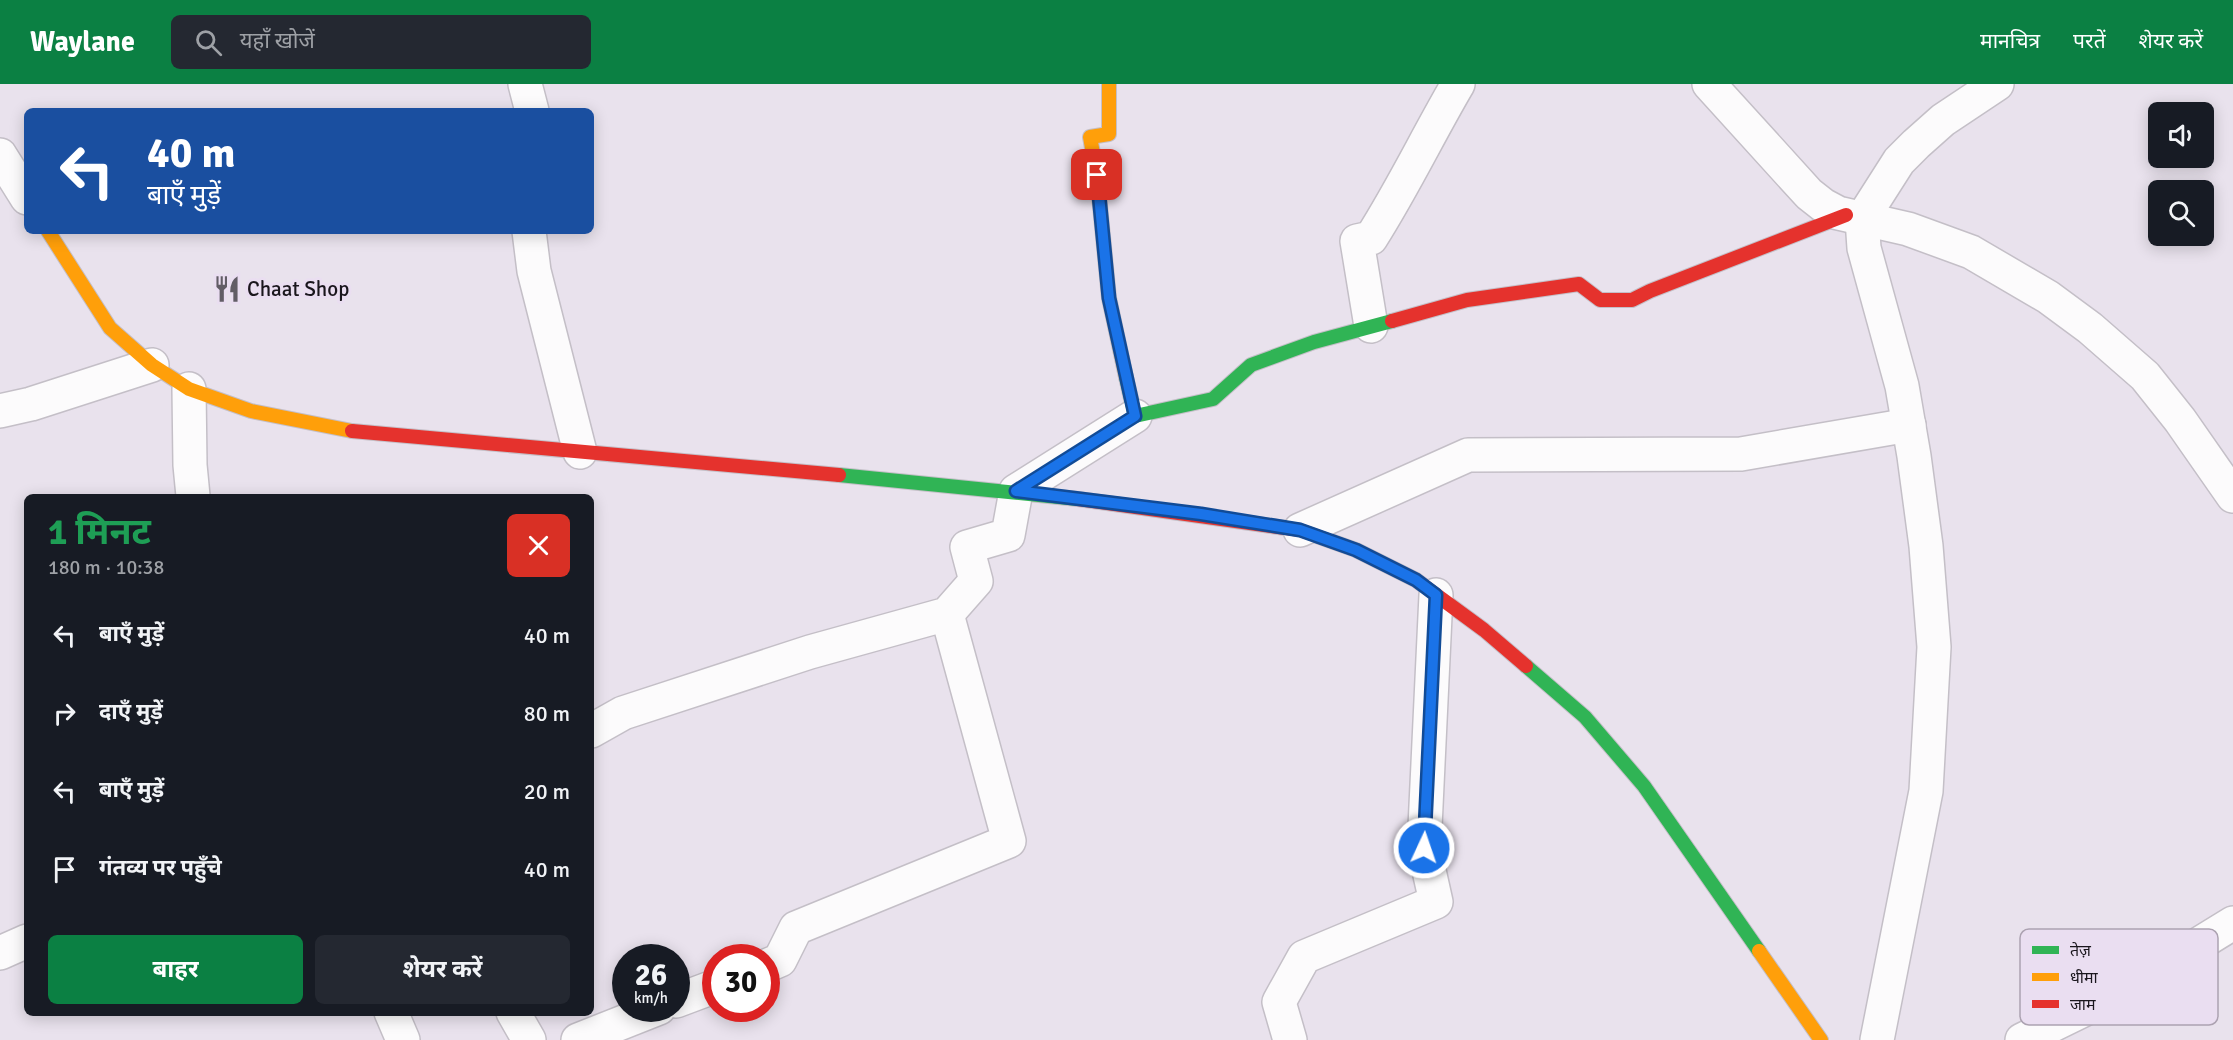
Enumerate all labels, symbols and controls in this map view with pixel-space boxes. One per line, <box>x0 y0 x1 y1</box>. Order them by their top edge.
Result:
search box <box>171 15 591 69</box>
text: Waylane <box>30 25 135 59</box>
icon: search <box>192 26 225 59</box>
text: यहाँ खोजें <box>240 27 315 54</box>
text: मानचित्र <box>1980 28 2040 54</box>
text: परतें <box>2073 28 2106 54</box>
text: शेयर करें <box>2139 28 2203 54</box>
map controls <box>2148 102 2214 246</box>
button: sound <box>2148 102 2214 168</box>
text: 40 m <box>147 128 236 179</box>
icon: left <box>48 132 126 210</box>
pin <box>1071 149 1122 200</box>
icon: arrive <box>1080 158 1113 191</box>
text: बाएँ मुड़ें <box>147 179 221 212</box>
button: search <box>2148 180 2214 246</box>
restaurant icon: Chaat Shop <box>212 274 242 304</box>
place label: Chaat Shop <box>247 276 349 302</box>
text: 1 मिनट <box>48 510 151 555</box>
button: close <box>507 514 570 577</box>
text: 180 m · 10:38 <box>48 555 164 580</box>
icon: left <box>48 619 81 652</box>
text: बाएँ मुड़ें <box>99 620 164 647</box>
text: 40 m <box>524 622 570 649</box>
icon: right <box>48 697 81 730</box>
text: दाएँ मुड़ें <box>99 698 163 725</box>
text: 80 m <box>524 700 570 727</box>
icon: left <box>48 775 81 808</box>
text: बाएँ मुड़ें <box>99 776 164 803</box>
text: 20 m <box>524 778 570 805</box>
position arrow <box>1392 816 1456 880</box>
icon: arrive <box>48 853 81 886</box>
text: गंतव्य पर पहुँचे <box>99 854 222 881</box>
text: 40 m <box>524 856 570 883</box>
legend <box>2020 929 2218 1025</box>
button: बाहर <box>48 935 303 1004</box>
button: शेयर करें <box>315 935 570 1004</box>
text: तेज़ <box>2070 941 2092 961</box>
speed limit sign: 30 <box>702 944 780 1022</box>
text: 26 <box>635 957 667 994</box>
text: धीमा <box>2070 968 2099 988</box>
text: km/h <box>634 989 668 1007</box>
text: जाम <box>2070 995 2096 1015</box>

